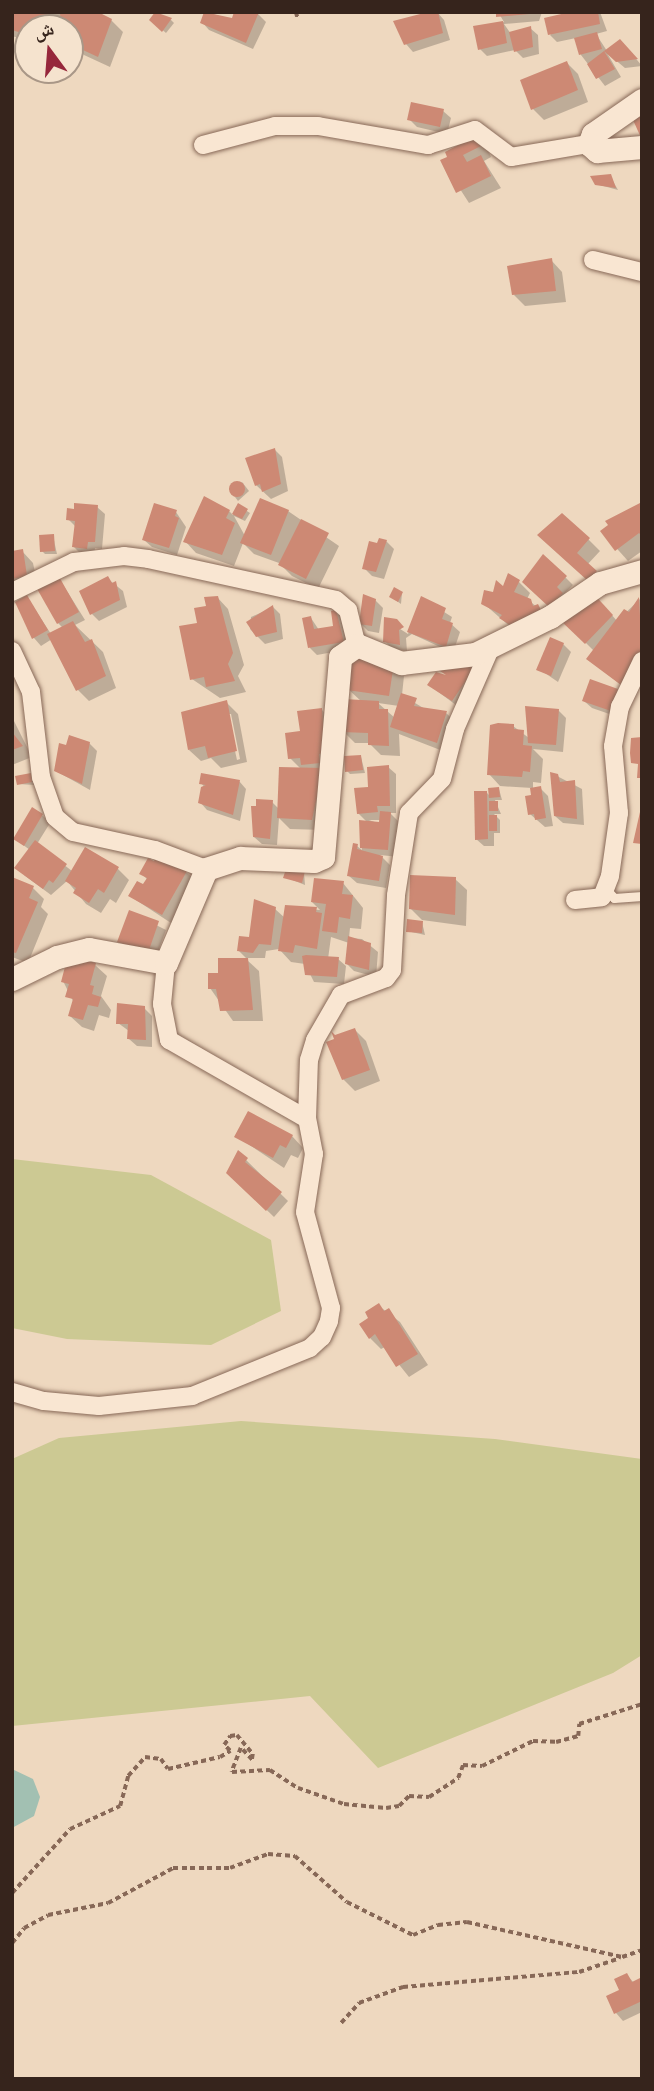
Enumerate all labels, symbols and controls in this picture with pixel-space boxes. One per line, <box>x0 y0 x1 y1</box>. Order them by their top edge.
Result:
north arrow <box>14 14 84 84</box>
text: ش <box>31 16 56 44</box>

